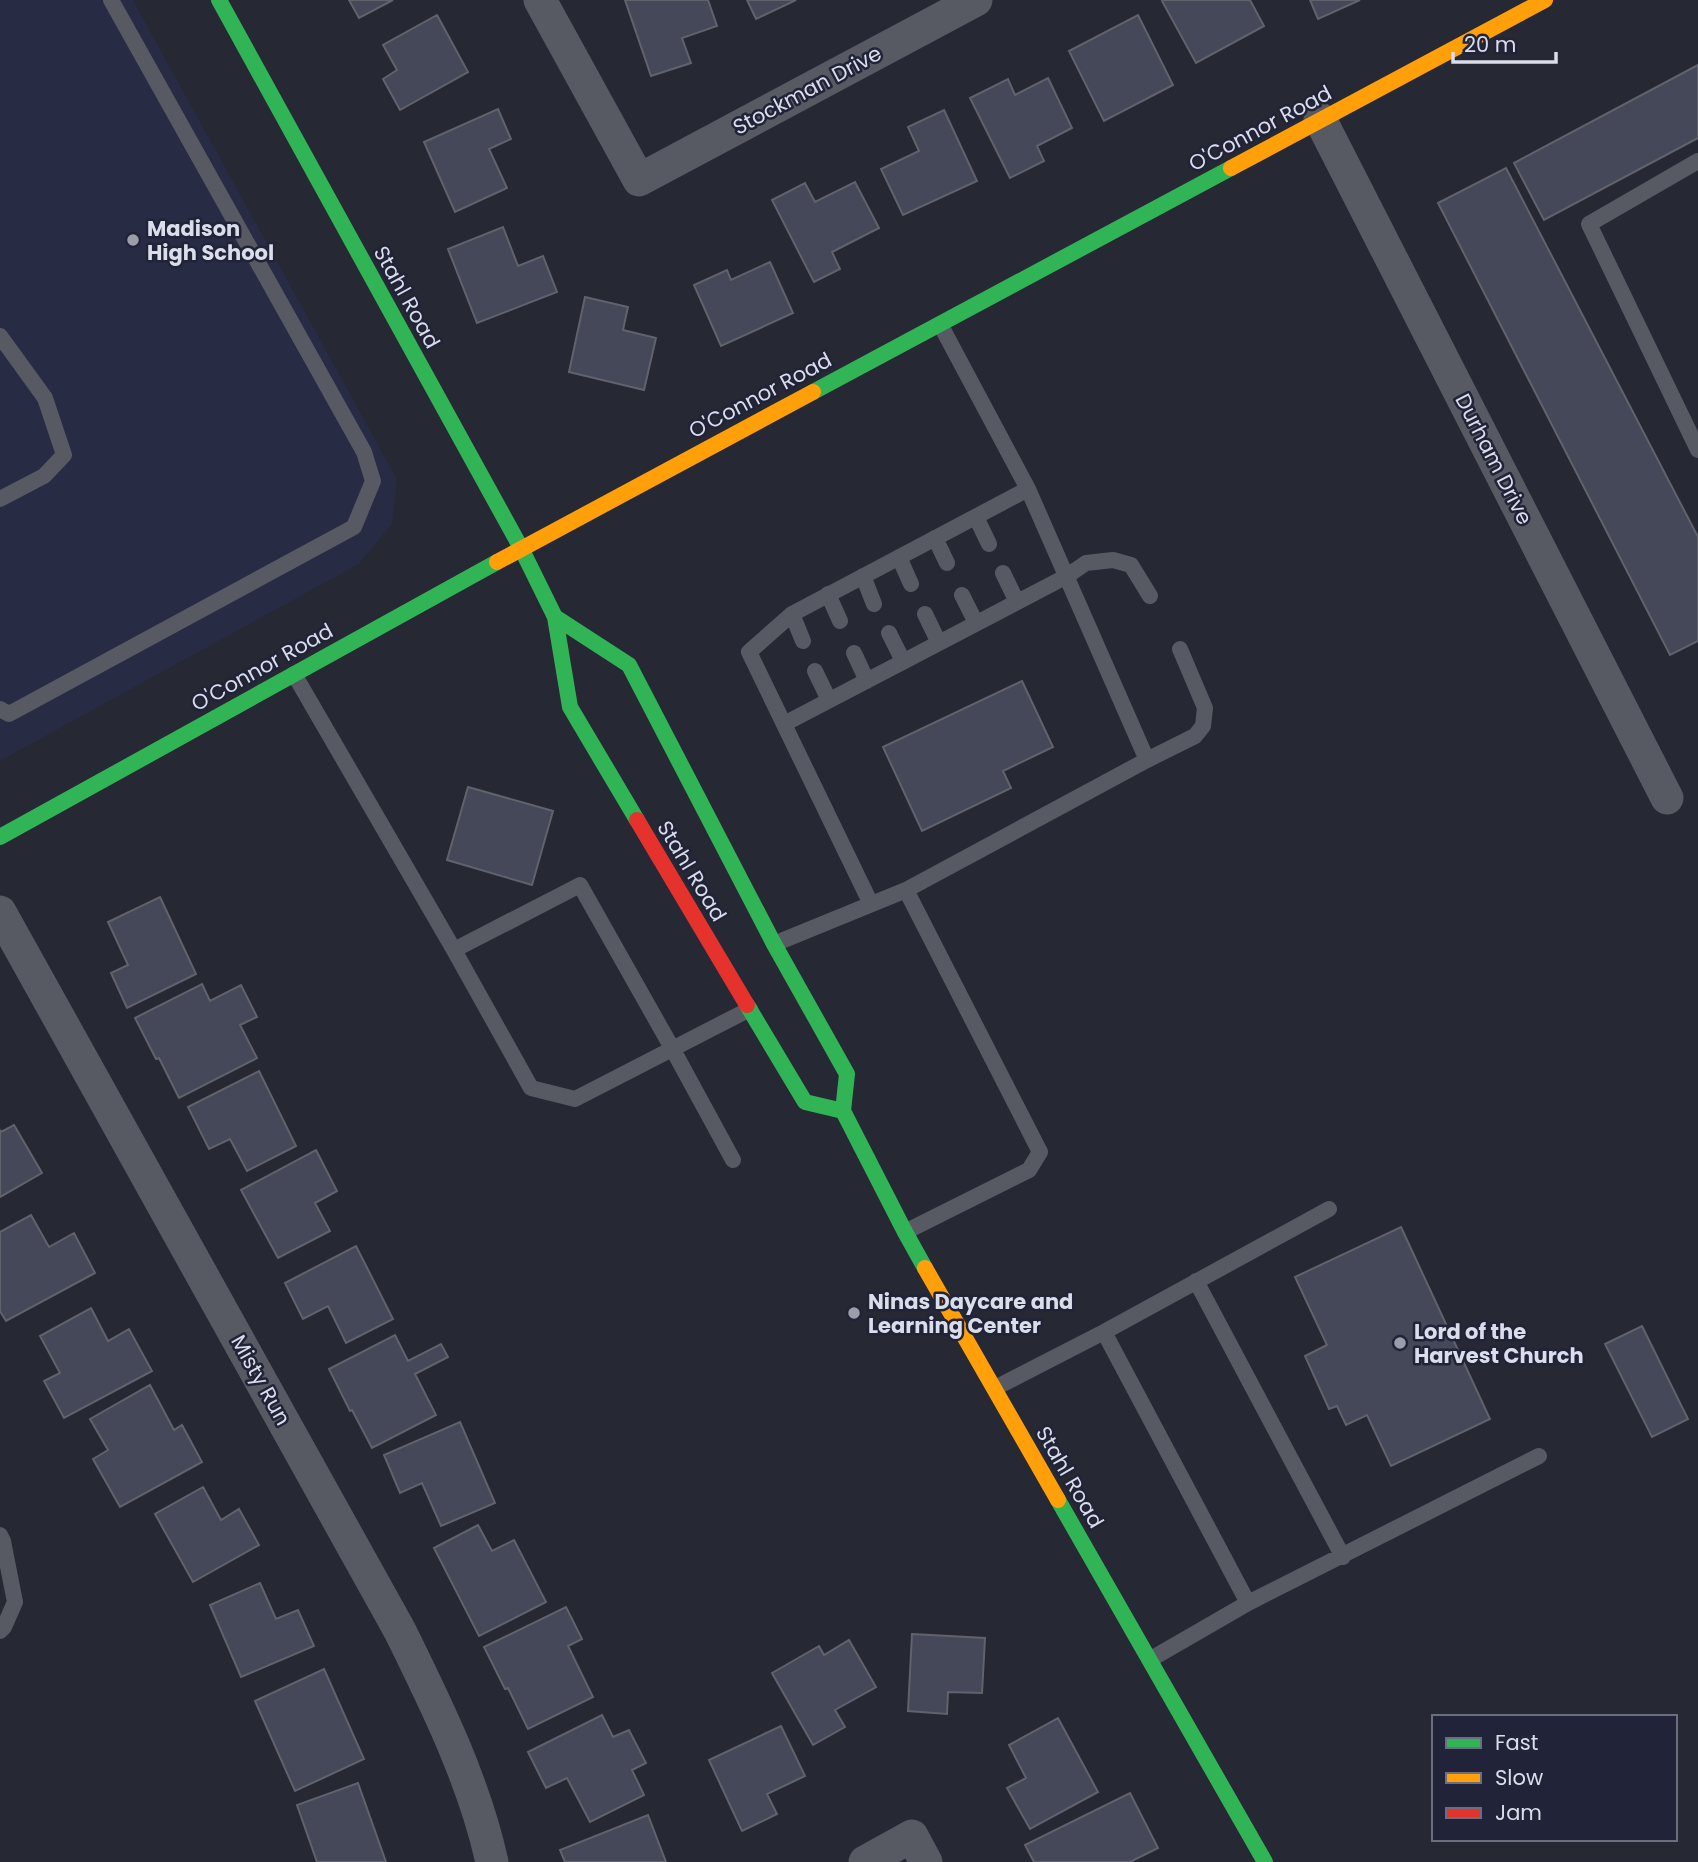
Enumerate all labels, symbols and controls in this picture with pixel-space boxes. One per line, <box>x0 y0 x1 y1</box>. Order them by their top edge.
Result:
scale bar <box>1453 21 1556 65</box>
text: 20 m <box>1464 30 1517 59</box>
street label: Stockman Drive <box>728 39 886 141</box>
street label: O'Connor Road <box>1184 78 1336 178</box>
place label: Madison High School <box>147 214 274 267</box>
marker: Madison High School <box>125 232 141 248</box>
street label: Stahl Road <box>367 241 447 353</box>
street label: O'Connor Road <box>684 345 836 445</box>
street label: Durham Drive <box>1448 388 1540 530</box>
street label: O'Connor Road <box>186 616 338 718</box>
street label: Stahl Road <box>650 815 734 927</box>
place label: Ninas Daycare and Learning Center <box>868 1287 1073 1340</box>
marker: Ninas Daycare and Learning Center <box>846 1305 862 1321</box>
place label: Lord of the Harvest Church <box>1414 1317 1584 1370</box>
street label: Misty Run <box>224 1330 298 1430</box>
marker: Lord of the Harvest Church <box>1392 1335 1408 1351</box>
street label: Stahl Road <box>1029 1421 1111 1533</box>
legend <box>1432 1715 1677 1841</box>
text: Fast <box>1495 1728 1538 1757</box>
text: Slow <box>1495 1763 1543 1792</box>
text: Jam <box>1495 1798 1542 1827</box>

